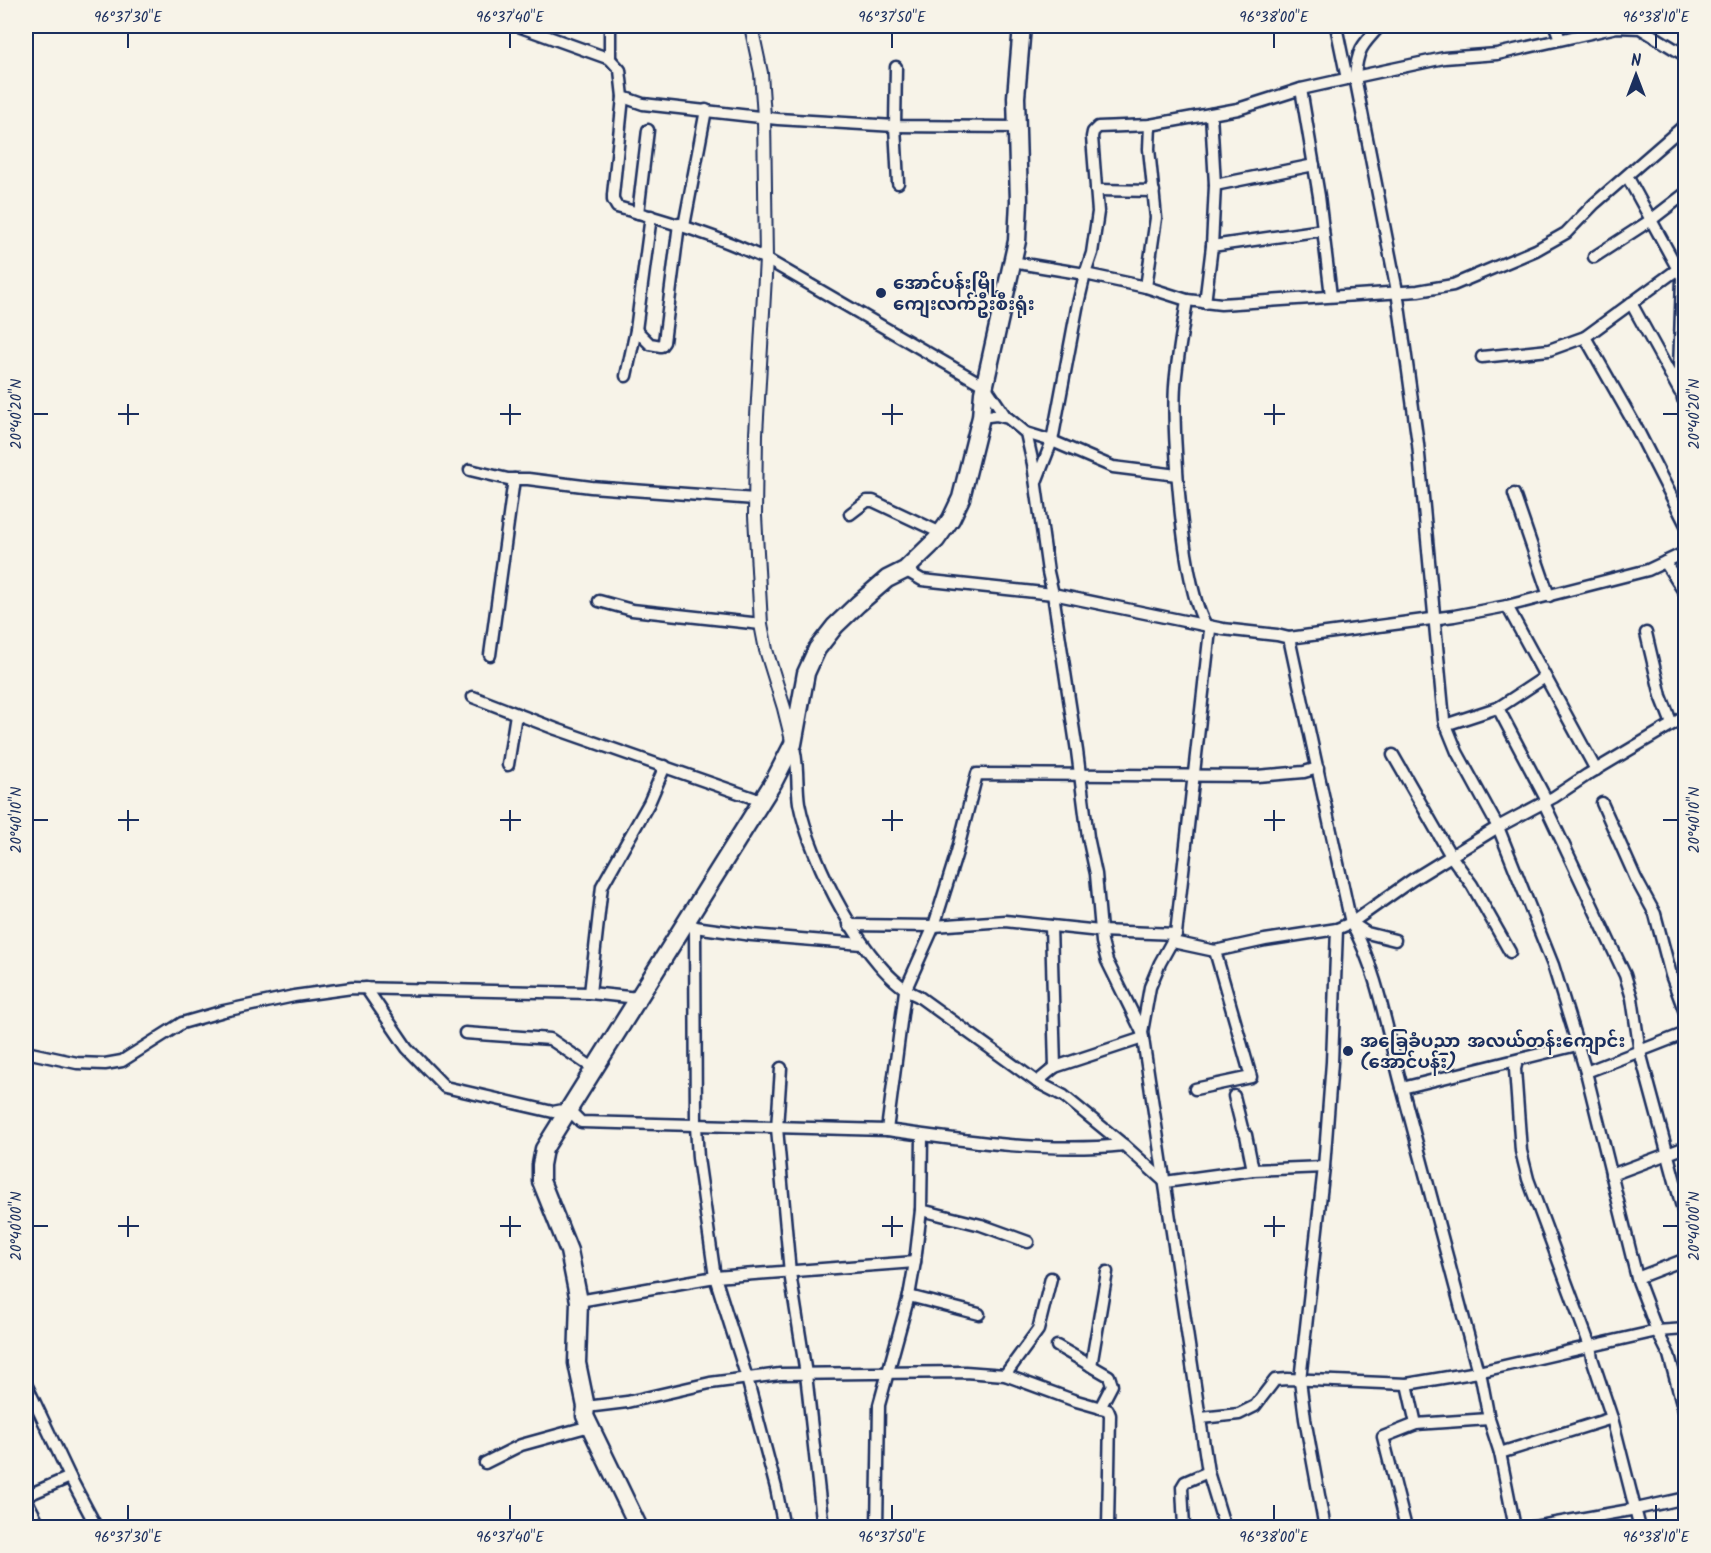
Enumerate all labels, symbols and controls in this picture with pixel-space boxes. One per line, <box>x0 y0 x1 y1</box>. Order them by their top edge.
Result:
text: 96°37'30"E <box>94 6 163 30</box>
text: 96°37'40"E <box>476 6 545 30</box>
text: 96°37'50"E <box>858 6 927 30</box>
text: 96°38'00"E <box>1239 6 1310 30</box>
text: 96°38'10"E <box>1623 6 1690 30</box>
north arrow <box>1606 45 1666 105</box>
text: N <box>1631 49 1641 74</box>
place label: အောင်ပန်းမြို့ ကျေးလက်ဦးစီးရုံး <box>893 270 1035 320</box>
marker: အောင်ပန်းမြို့ ကျေးလက်ဦးစီးရုံး <box>874 286 888 300</box>
text: 20°40'20"N <box>5 379 29 449</box>
text: 20°40'20"N <box>1683 379 1707 449</box>
text: 20°40'10"N <box>5 787 29 853</box>
text: 20°40'10"N <box>1683 787 1707 853</box>
place label: အခြေခံပညာ အလယ်တန်းကျောင်း (အောင်ပန်း) <box>1360 1028 1625 1078</box>
marker: အခြေခံပညာ အလယ်တန်းကျောင်း (အောင်ပန်း) <box>1341 1044 1355 1058</box>
text: 20°40'00"N <box>5 1191 29 1261</box>
text: 20°40'00"N <box>1683 1191 1707 1261</box>
text: 96°37'30"E <box>94 1526 163 1550</box>
text: 96°37'40"E <box>476 1526 545 1550</box>
text: 96°37'50"E <box>858 1526 927 1550</box>
text: 96°38'00"E <box>1239 1526 1310 1550</box>
text: 96°38'10"E <box>1623 1526 1690 1550</box>

